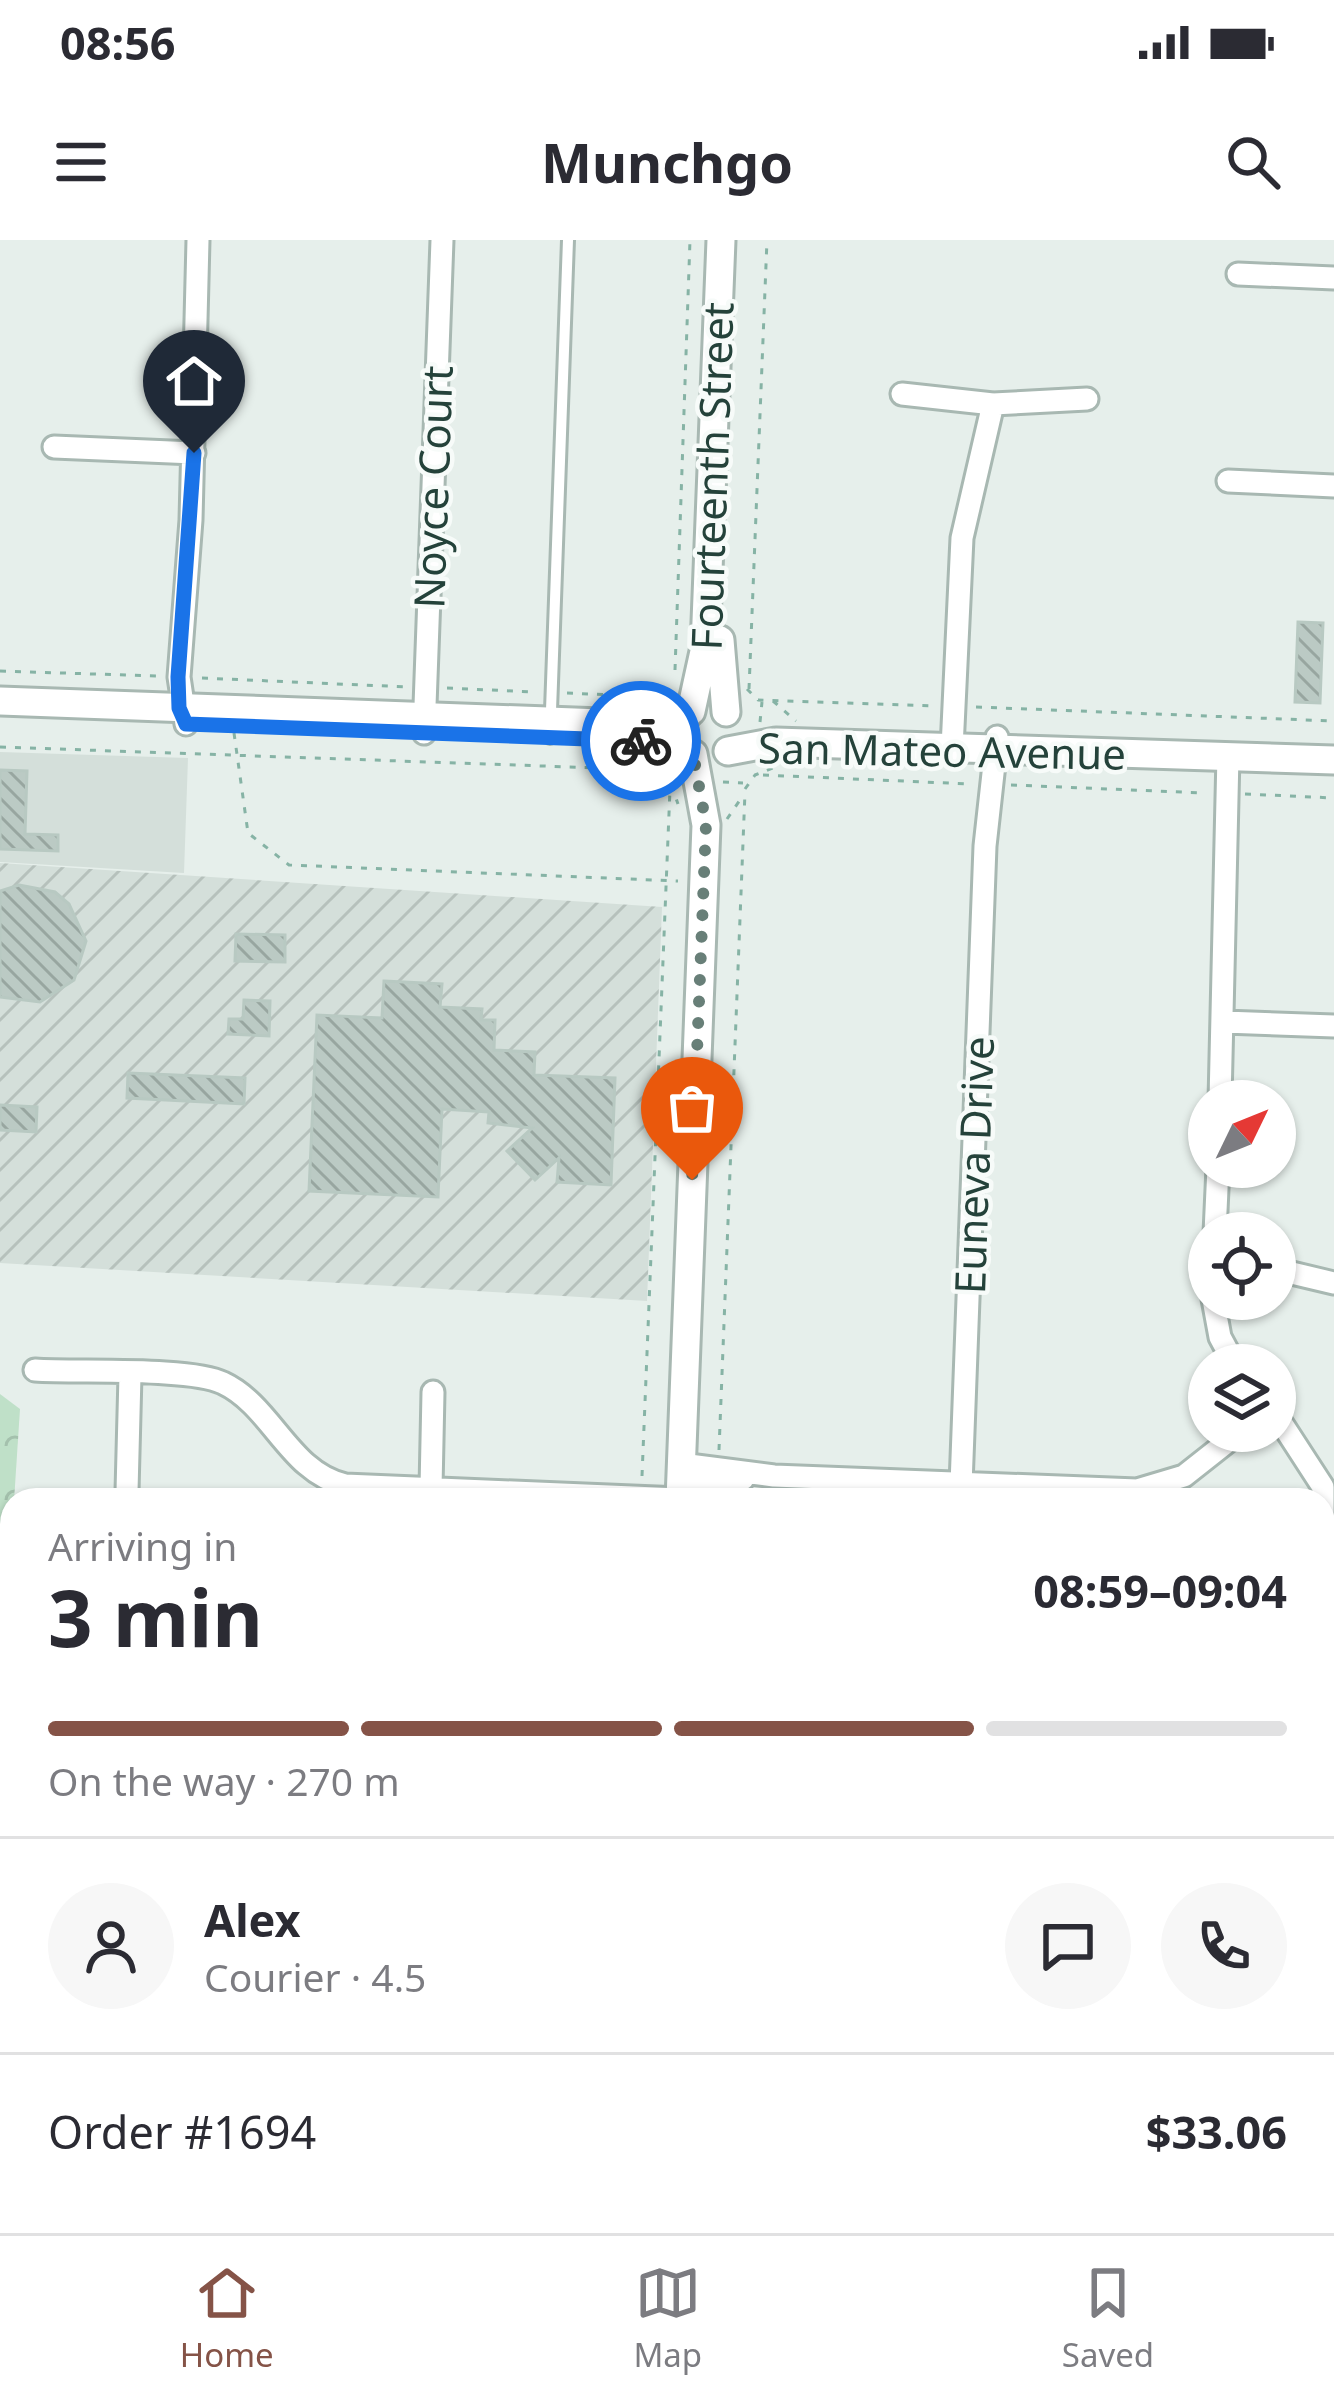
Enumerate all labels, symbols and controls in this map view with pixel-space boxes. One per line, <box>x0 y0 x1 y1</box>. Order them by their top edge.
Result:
text: 08:56 <box>60 12 176 73</box>
text: Munchgo <box>541 125 793 199</box>
icon: menu <box>48 129 114 195</box>
icon: search <box>1220 129 1286 195</box>
street label: Fourteenth Street <box>676 301 746 651</box>
pin <box>143 330 245 453</box>
icon: home <box>161 348 227 414</box>
street label: Noyce Court <box>399 365 465 609</box>
courier <box>581 681 701 801</box>
icon: bike <box>608 708 674 774</box>
street label: San Mateo Avenue <box>758 718 1126 782</box>
street label: Euneva Drive <box>940 1035 1006 1295</box>
pin <box>641 1057 743 1180</box>
icon: bag <box>659 1075 725 1141</box>
north arrow <box>1188 1080 1296 1188</box>
map controls <box>1188 1080 1296 1452</box>
button: locate <box>1188 1212 1296 1320</box>
button: layers <box>1188 1344 1296 1452</box>
text: Arriving in <box>48 1519 237 1572</box>
text: 08:59–09:04 <box>1033 1560 1287 1621</box>
text: 3 min <box>48 1564 263 1670</box>
text: On the way · 270 m <box>48 1754 400 1807</box>
button: person <box>48 1883 174 2009</box>
button: chat <box>1005 1883 1131 2009</box>
button: phone <box>1161 1883 1287 2009</box>
text: Alex <box>204 1889 301 1950</box>
text: Courier · 4.5 <box>204 1950 426 2003</box>
text: Order #1694 <box>48 2101 316 2162</box>
text: $33.06 <box>1146 2101 1287 2162</box>
tab: Home <box>180 2260 274 2377</box>
tab: Map <box>633 2260 702 2377</box>
tab: Saved <box>1062 2260 1154 2377</box>

